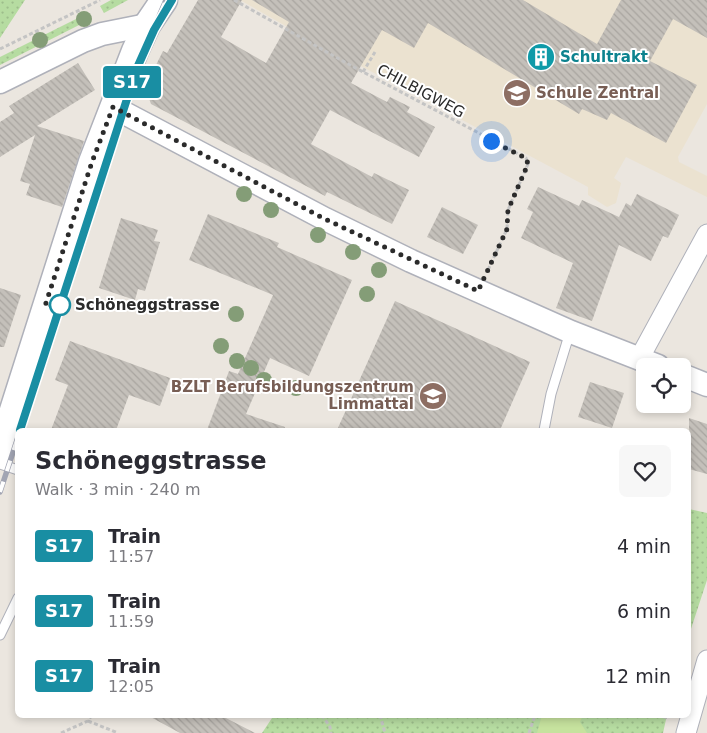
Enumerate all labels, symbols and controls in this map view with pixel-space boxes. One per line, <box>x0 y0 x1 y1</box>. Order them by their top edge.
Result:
building icon: Schultrakt <box>526 42 556 72</box>
place label: Schultrakt <box>560 48 648 66</box>
street label: CHILBIGWEG <box>374 60 468 122</box>
line badge: S17 <box>103 66 161 98</box>
text: S17 <box>113 71 151 92</box>
school or university icon: Schule Zentral <box>502 78 532 108</box>
place label: Schule Zentral <box>536 84 659 102</box>
your location <box>479 129 504 154</box>
marker: Schöneggstrasse <box>49 294 71 316</box>
place label: Schöneggstrasse <box>75 296 220 314</box>
map controls <box>636 358 691 413</box>
button: locate <box>636 358 691 413</box>
place label: BZLT Berufsbildungszentrum Limmattal <box>171 378 414 413</box>
school or university icon: BZLT Berufsbildungszentrum Limmattal <box>418 381 448 411</box>
button: heart <box>619 445 671 497</box>
text: Schöneggstrasse <box>35 447 266 475</box>
text: Walk · 3 min · 240 m <box>35 480 200 499</box>
text: Train <box>108 525 161 547</box>
text: S17 <box>45 535 83 556</box>
text: 4 min <box>617 535 671 557</box>
text: 11:57 <box>108 547 154 566</box>
text: Train <box>108 590 161 612</box>
text: S17 <box>45 600 83 621</box>
text: 6 min <box>617 600 671 622</box>
text: 11:59 <box>108 612 154 631</box>
text: Train <box>108 655 161 677</box>
text: S17 <box>45 665 83 686</box>
text: 12 min <box>605 665 671 687</box>
text: 12:05 <box>108 677 154 696</box>

